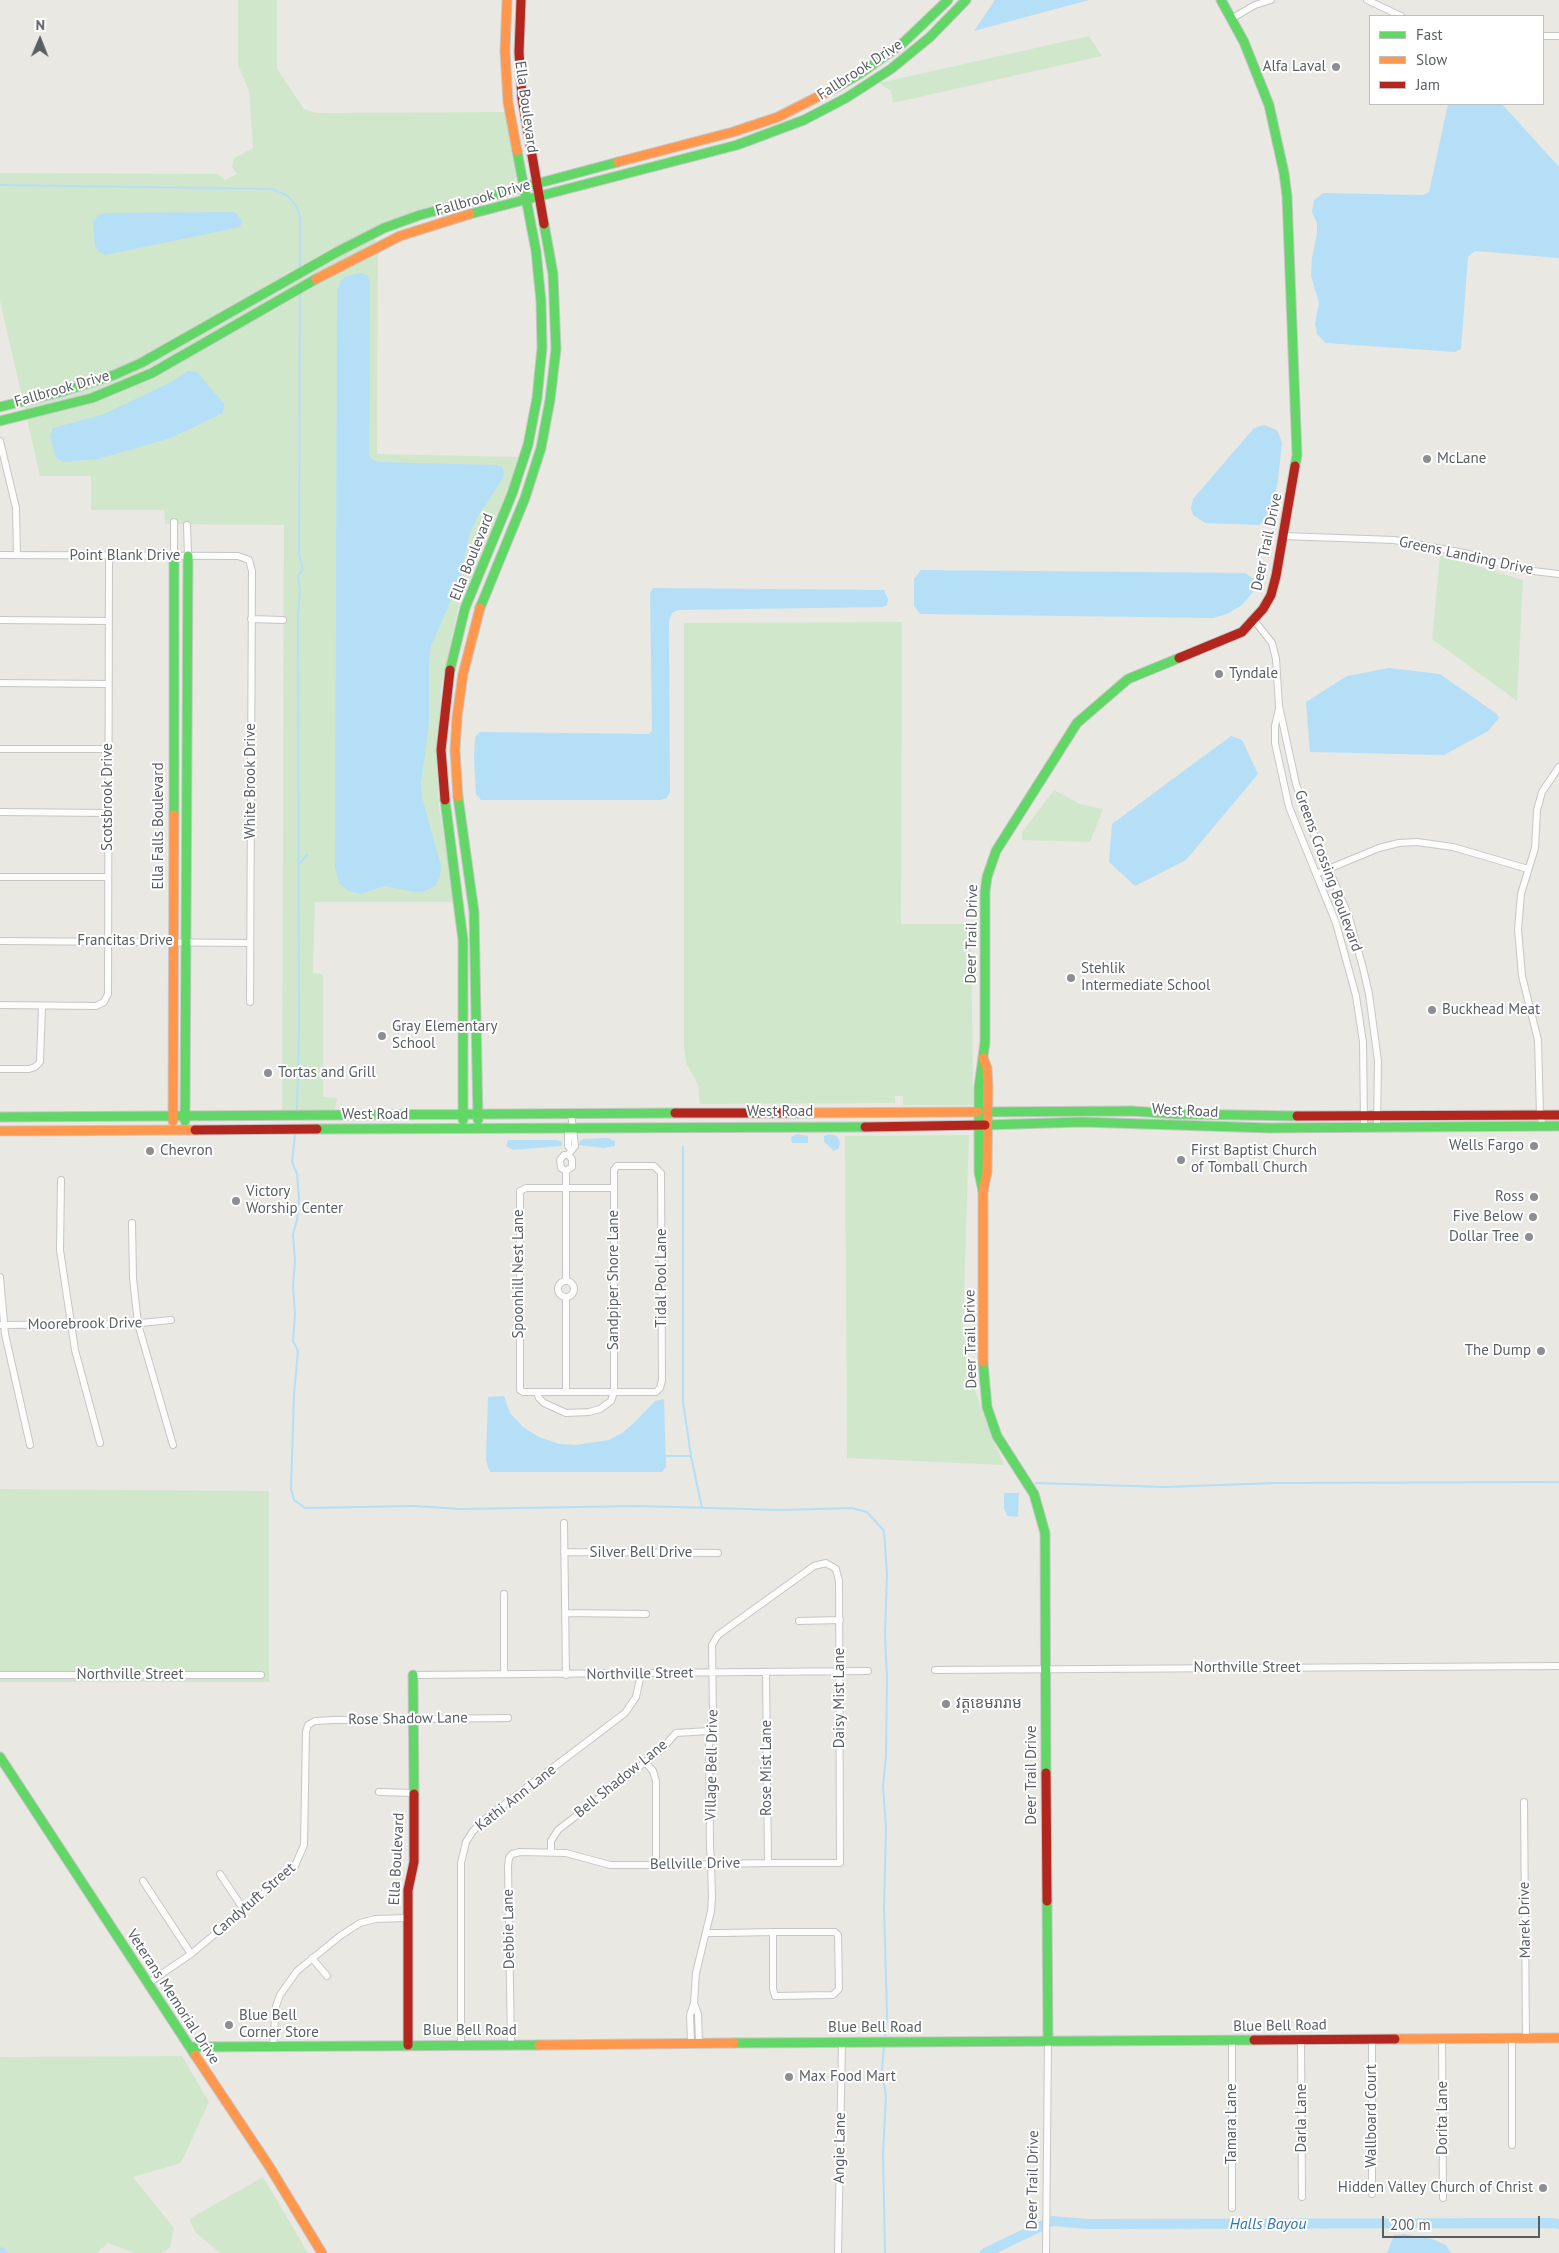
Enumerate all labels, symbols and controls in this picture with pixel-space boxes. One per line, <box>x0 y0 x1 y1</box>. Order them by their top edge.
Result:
north arrow <box>15 15 65 65</box>
legend <box>1369 15 1544 105</box>
text: N <box>35 16 45 34</box>
text: Fast <box>1416 25 1443 44</box>
street label: Fallbrook Drive <box>814 36 906 104</box>
text: Slow <box>1416 50 1447 69</box>
place label: Alfa Laval <box>1263 58 1326 76</box>
street label: Ella Boulevard <box>511 60 541 154</box>
marker: Alfa Laval <box>1330 61 1342 73</box>
text: Jam <box>1416 75 1440 94</box>
street label: Fallbrook Drive <box>433 176 533 220</box>
street label: Fallbrook Drive <box>12 367 112 411</box>
place label: McLane <box>1437 450 1486 468</box>
marker: McLane <box>1421 453 1433 465</box>
street label: Deer Trail Drive <box>1248 492 1286 592</box>
street label: Ella Boulevard <box>446 511 498 603</box>
street label: Greens Landing Drive <box>1397 533 1535 579</box>
street label: Point Blank Drive <box>70 547 180 565</box>
place label: Tyndale <box>1229 665 1278 683</box>
marker: Tyndale <box>1213 668 1225 680</box>
street label: White Brook Drive <box>242 723 260 839</box>
street label: Scotsbrook Drive <box>99 743 117 851</box>
street label: Ella Falls Boulevard <box>150 763 168 889</box>
street label: Greens Crossing Boulevard <box>1290 788 1366 954</box>
street label: Deer Trail Drive <box>962 884 982 984</box>
street label: Francitas Drive <box>77 932 173 950</box>
place label: Stehlik Intermediate School <box>1081 960 1210 995</box>
marker: Stehlik Intermediate School <box>1065 972 1077 984</box>
place label: Buckhead Meat <box>1442 1001 1540 1019</box>
marker: Buckhead Meat <box>1426 1004 1438 1016</box>
place label: Gray Elementary School <box>392 1018 497 1053</box>
marker: Gray Elementary School <box>376 1030 388 1042</box>
place label: Tortas and Grill <box>278 1064 376 1082</box>
marker: Tortas and Grill <box>262 1067 274 1079</box>
street label: West Road <box>1151 1100 1219 1122</box>
street label: West Road <box>747 1103 813 1121</box>
street label: West Road <box>342 1106 408 1124</box>
place label: Wells Fargo <box>1449 1137 1524 1155</box>
marker: Wells Fargo <box>1528 1140 1540 1152</box>
place label: Chevron <box>160 1142 213 1160</box>
place label: First Baptist Church of Tomball Church <box>1191 1142 1317 1177</box>
marker: Chevron <box>144 1145 156 1157</box>
marker: First Baptist Church of Tomball Church <box>1175 1154 1187 1166</box>
place label: Victory Worship Center <box>246 1183 343 1218</box>
place label: Ross <box>1495 1188 1524 1206</box>
marker: Ross <box>1528 1191 1540 1203</box>
marker: Victory Worship Center <box>230 1195 242 1207</box>
place label: Five Below <box>1453 1208 1523 1226</box>
street label: Spoonhill Nest Lane <box>510 1209 528 1339</box>
street label: Sandpiper Shore Lane <box>605 1210 623 1350</box>
marker: Five Below <box>1527 1211 1539 1223</box>
street label: Tidal Pool Lane <box>653 1228 671 1328</box>
place label: Dollar Tree <box>1449 1228 1519 1246</box>
marker: Dollar Tree <box>1523 1231 1535 1243</box>
street label: Deer Trail Drive <box>961 1289 981 1389</box>
street label: Moorebrook Drive <box>27 1314 143 1334</box>
place label: The Dump <box>1465 1342 1531 1360</box>
marker: The Dump <box>1535 1345 1547 1357</box>
street label: Silver Bell Drive <box>590 1544 692 1562</box>
street label: Daisy Mist Lane <box>831 1648 849 1748</box>
street label: Northville Street <box>1194 1659 1300 1677</box>
street label: Northville Street <box>586 1664 694 1684</box>
street label: Northville Street <box>77 1666 183 1684</box>
place label: វត្តខេមរារាម <box>956 1695 1022 1713</box>
marker: វត្តខេមរារាម <box>940 1698 952 1710</box>
street label: Rose Shadow Lane <box>348 1709 468 1729</box>
street label: Village Bell Drive <box>702 1709 722 1821</box>
street label: Rose Mist Lane <box>758 1720 776 1816</box>
street label: Deer Trail Drive <box>1023 1725 1041 1825</box>
street label: Bell Shadow Lane <box>571 1736 671 1822</box>
street label: Kathi Ann Lane <box>472 1761 560 1835</box>
street label: Ella Boulevard <box>386 1812 408 1906</box>
street label: Bellville Drive <box>650 1854 740 1874</box>
street label: Candytuft Street <box>209 1859 299 1941</box>
street label: Marek Drive <box>1515 1881 1535 1959</box>
street label: Debbie Lane <box>499 1889 519 1969</box>
street label: Veterans Memorial Drive <box>123 1926 223 2068</box>
place label: Blue Bell Corner Store <box>239 2007 319 2042</box>
street label: Blue Bell Road <box>1233 2016 1327 2036</box>
marker: Blue Bell Corner Store <box>223 2019 235 2031</box>
street label: Blue Bell Road <box>828 2019 922 2037</box>
street label: Blue Bell Road <box>423 2022 517 2040</box>
street label: Wallboard Court <box>1363 2064 1381 2168</box>
place label: Max Food Mart <box>799 2068 896 2086</box>
marker: Max Food Mart <box>783 2071 795 2083</box>
street label: Dorita Lane <box>1434 2081 1452 2155</box>
street label: Tamara Lane <box>1223 2083 1241 2165</box>
street label: Darla Lane <box>1293 2084 1311 2152</box>
street label: Angie Lane <box>830 2112 850 2184</box>
street label: Deer Trail Drive <box>1023 2130 1043 2230</box>
place label: Hidden Valley Church of Christ <box>1338 2179 1533 2197</box>
marker: Hidden Valley Church of Christ <box>1537 2182 1549 2194</box>
scale bar <box>1384 2206 1542 2238</box>
water label: Halls Bayou <box>1230 2214 1306 2234</box>
text: 200 m <box>1390 2215 1431 2234</box>

